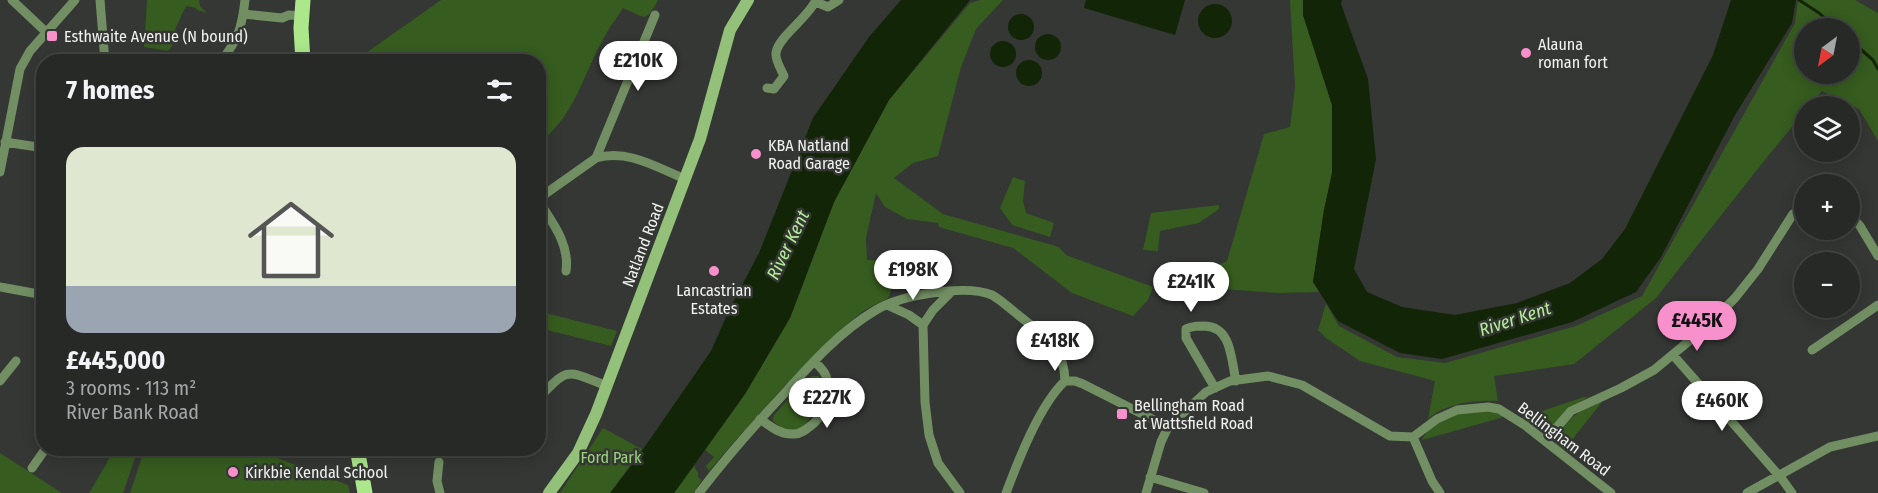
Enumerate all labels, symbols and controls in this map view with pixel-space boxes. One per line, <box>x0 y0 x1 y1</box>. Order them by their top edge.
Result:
north arrow <box>1794 18 1860 84</box>
map controls <box>1794 18 1860 318</box>
place label: Esthwaite Avenue (N bound) <box>64 27 248 46</box>
marker: Esthwaite Avenue (N bound) <box>45 29 59 43</box>
place label: Alauna roman fort <box>1538 35 1609 72</box>
pin: £210K <box>596 41 680 92</box>
marker: Alauna roman fort <box>1519 46 1533 60</box>
text: £210K <box>613 48 663 72</box>
icon: filters <box>483 74 516 107</box>
text: 7 homes <box>66 75 154 106</box>
button: layers <box>1794 96 1860 162</box>
place label: KBA Natland Road Garage <box>768 136 850 173</box>
marker: KBA Natland Road Garage <box>749 147 763 161</box>
button: + <box>1794 174 1860 240</box>
icon: home <box>237 186 345 294</box>
street label: Natland Road <box>618 200 668 290</box>
water label: River Kent <box>762 207 814 283</box>
pin: £198K <box>871 250 955 301</box>
button: − <box>1794 252 1860 318</box>
text: £198K <box>888 257 938 281</box>
pin: £241K <box>1149 262 1233 313</box>
marker: Lancastrian Estates <box>707 264 721 278</box>
text: £241K <box>1167 269 1215 293</box>
place label: Lancastrian Estates <box>676 281 752 318</box>
water label: River Kent <box>1476 297 1554 341</box>
pin: £445K <box>1655 301 1739 352</box>
text: £445K <box>1671 308 1723 332</box>
pin: £418K <box>1013 321 1097 372</box>
text: £418K <box>1031 328 1079 352</box>
text: £445,000 <box>66 345 166 376</box>
text: 3 rooms · 113 m² <box>66 376 196 400</box>
pin: £227K <box>785 378 869 429</box>
pin: £460K <box>1680 381 1764 432</box>
text: £227K <box>803 385 851 409</box>
text: £460K <box>1696 388 1748 412</box>
place label: Bellingham Road at Wattsfield Road <box>1134 396 1253 433</box>
street label: Bellingham Road <box>1514 398 1614 480</box>
text: River Bank Road <box>66 400 199 424</box>
marker: Bellingham Road at Wattsfield Road <box>1115 407 1129 421</box>
park label: Ford Park <box>581 448 642 467</box>
place label: Kirkbie Kendal School <box>245 463 388 482</box>
marker: Kirkbie Kendal School <box>226 465 240 479</box>

